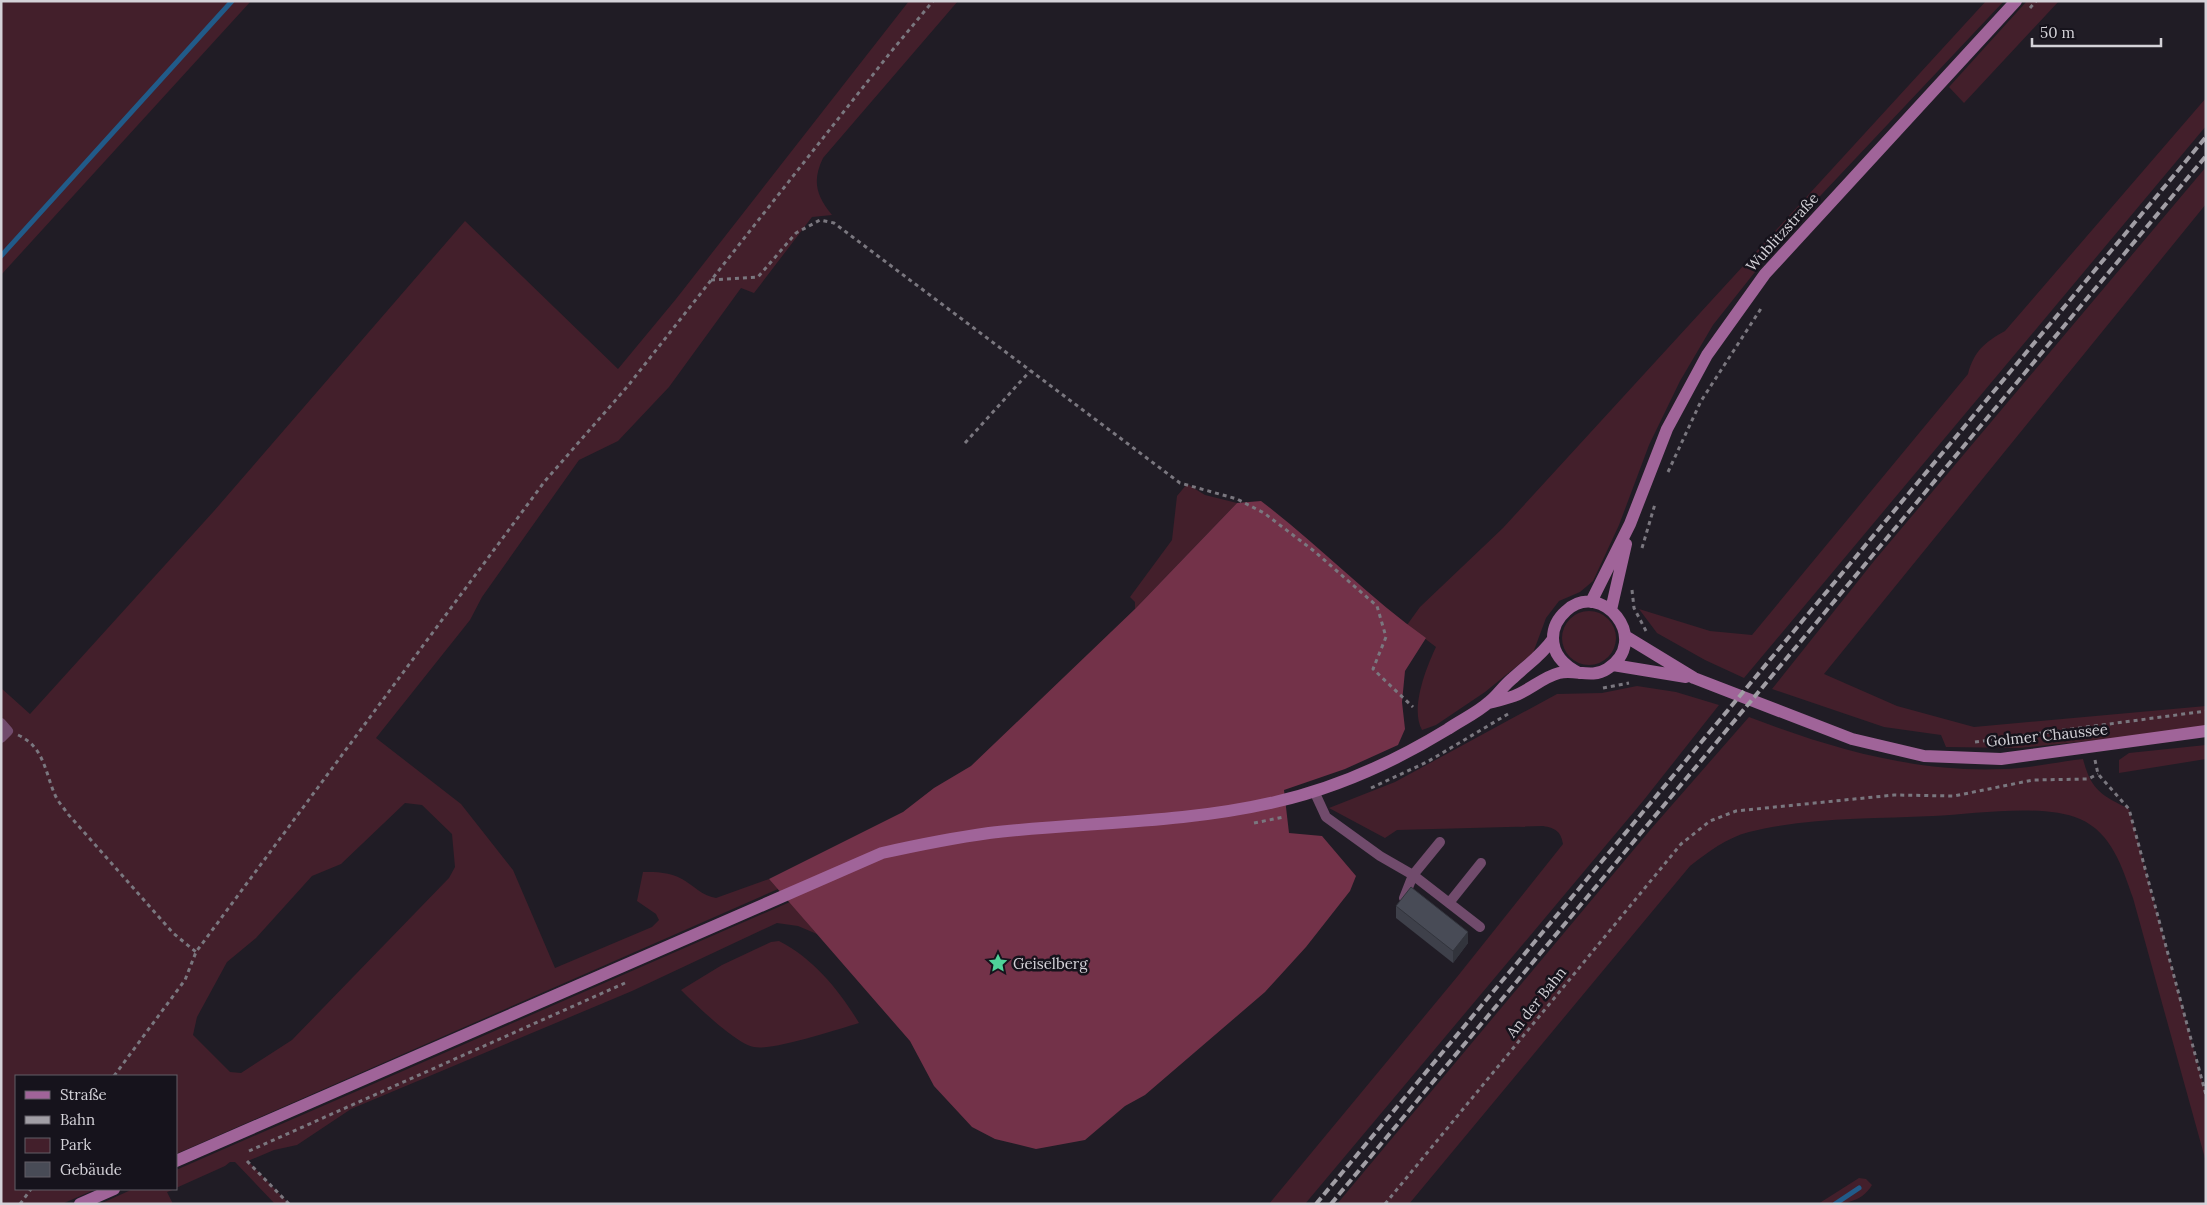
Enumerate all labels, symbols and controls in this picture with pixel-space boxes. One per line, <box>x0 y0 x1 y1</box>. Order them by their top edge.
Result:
scale bar <box>2032 15 2161 47</box>
text: 50 m <box>2040 23 2075 42</box>
street label: Wublitzstraße <box>1742 189 1822 275</box>
street label: Golmer Chaussee <box>1985 719 2109 751</box>
place icon: Geiselberg <box>987 952 1009 974</box>
place label: Geiselberg <box>1013 954 1088 973</box>
street label: An der Bahn <box>1501 963 1570 1042</box>
legend <box>15 1075 178 1190</box>
text: Straße <box>60 1085 107 1104</box>
text: Bahn <box>60 1110 95 1129</box>
text: Park <box>60 1135 91 1154</box>
text: Gebäude <box>60 1160 122 1179</box>

